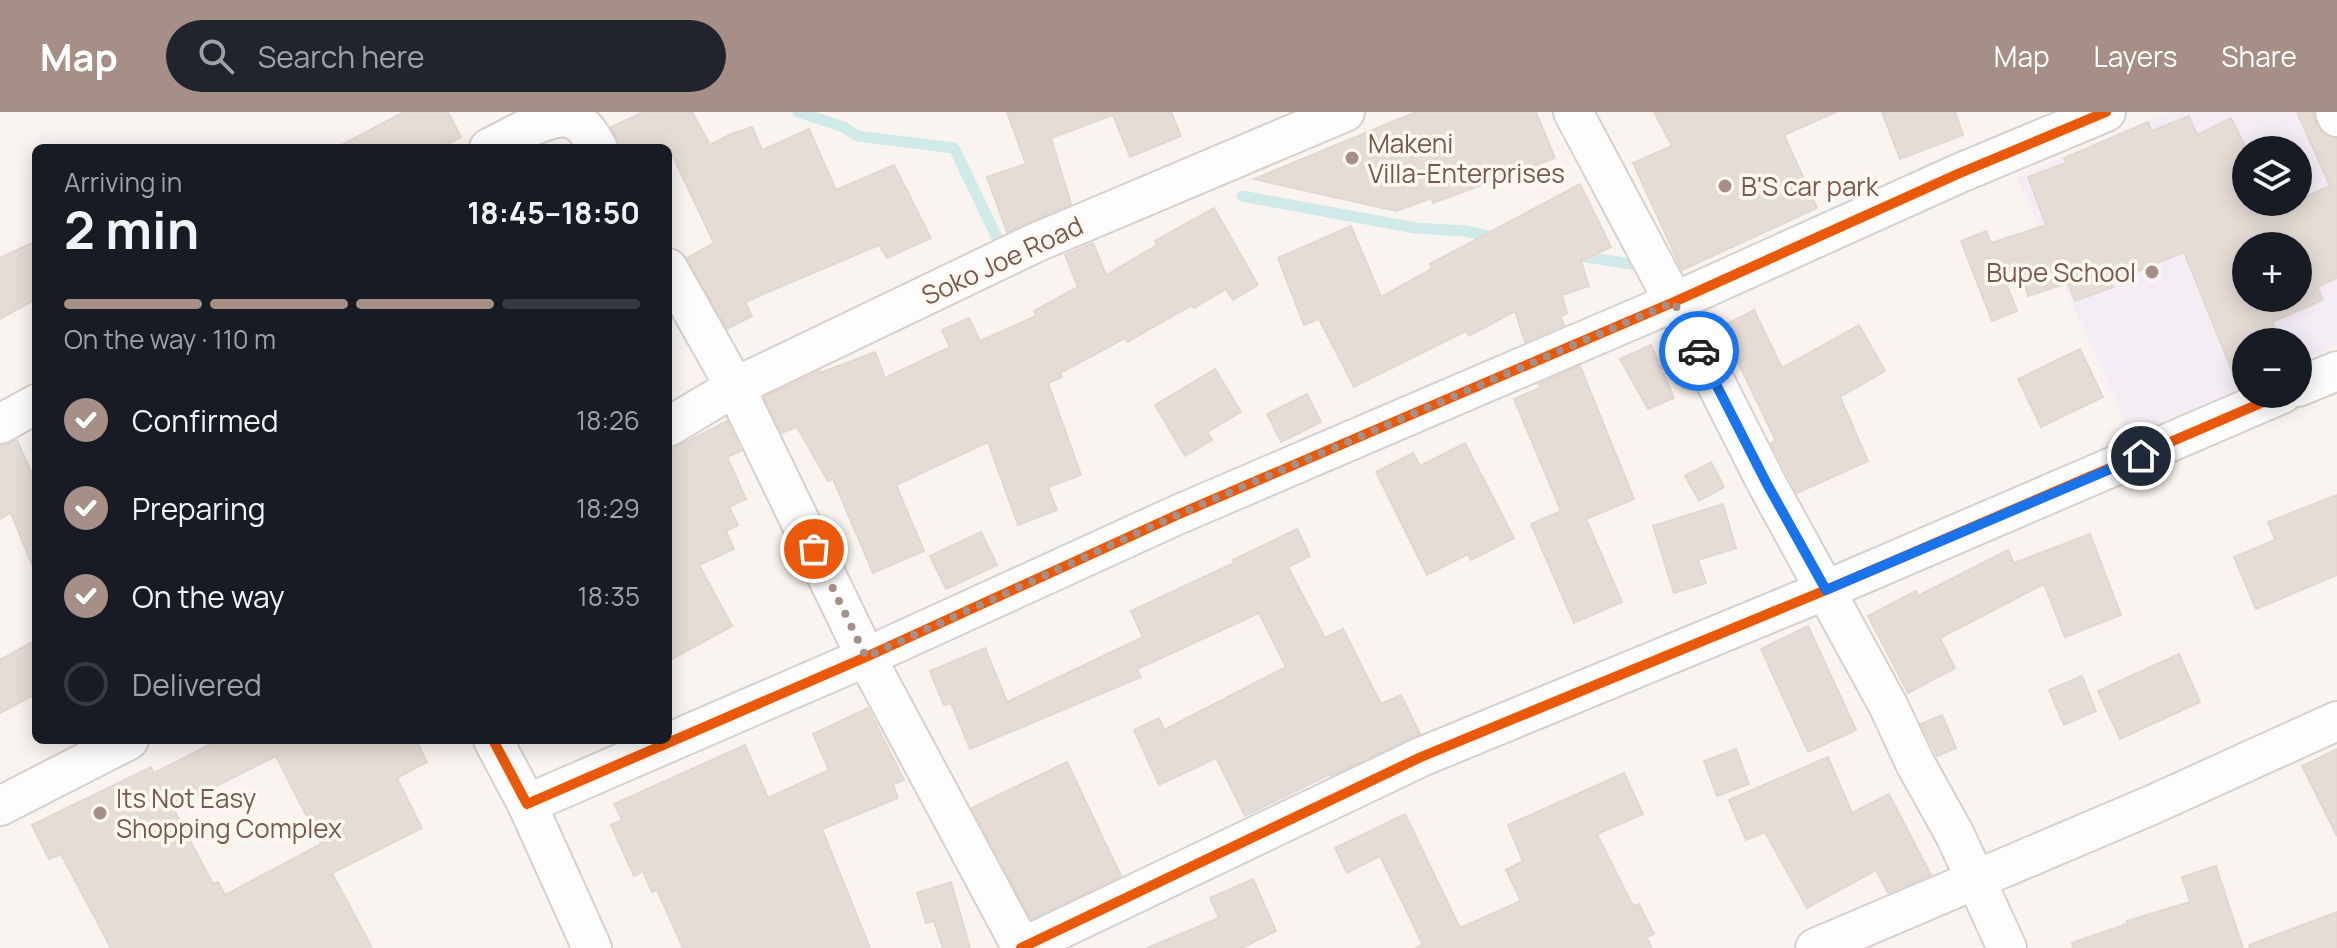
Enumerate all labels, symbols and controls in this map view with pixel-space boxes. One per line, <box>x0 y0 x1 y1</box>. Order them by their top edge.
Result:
search box <box>166 20 726 92</box>
text: Map <box>40 30 118 82</box>
icon: search <box>194 34 238 78</box>
text: Search here <box>258 36 425 77</box>
text: Map <box>1994 37 2050 75</box>
text: Layers <box>2094 37 2177 75</box>
text: Share <box>2221 37 2297 75</box>
place label: Makeni Villa-Enterprises <box>1368 125 1565 191</box>
map controls <box>2232 136 2312 408</box>
button: layers <box>2232 136 2312 216</box>
marker: Makeni Villa-Enterprises <box>1343 149 1361 167</box>
text: Arriving in <box>64 164 182 200</box>
place label: B'S car park <box>1741 168 1880 204</box>
marker: B'S car park <box>1716 177 1734 195</box>
text: 18:45–18:50 <box>467 192 640 233</box>
text: 2 min <box>64 194 199 265</box>
street label: Soko Joe Road <box>916 207 1088 313</box>
button: + <box>2232 232 2312 312</box>
place label: Bupe School <box>1986 254 2136 290</box>
marker: Bupe School <box>2143 263 2161 281</box>
courier <box>1659 311 1739 391</box>
text: On the way · 110 m <box>64 321 276 357</box>
button: − <box>2232 328 2312 408</box>
icon: car <box>1677 329 1721 373</box>
icon: check <box>64 398 108 442</box>
text: Confirmed <box>132 400 279 441</box>
text: 18:26 <box>576 402 640 438</box>
pin <box>2107 422 2175 490</box>
icon: home <box>2119 434 2163 478</box>
icon: check <box>64 486 108 530</box>
text: Preparing <box>132 488 266 529</box>
text: 18:29 <box>576 490 640 526</box>
pin <box>780 515 848 583</box>
icon: bag <box>792 527 836 571</box>
icon: check <box>64 574 108 618</box>
text: On the way <box>132 576 285 617</box>
text: 18:35 <box>578 578 640 614</box>
text: Delivered <box>132 664 262 705</box>
place label: Its Not Easy Shopping Complex <box>116 780 342 846</box>
marker: Its Not Easy Shopping Complex <box>91 804 109 822</box>

